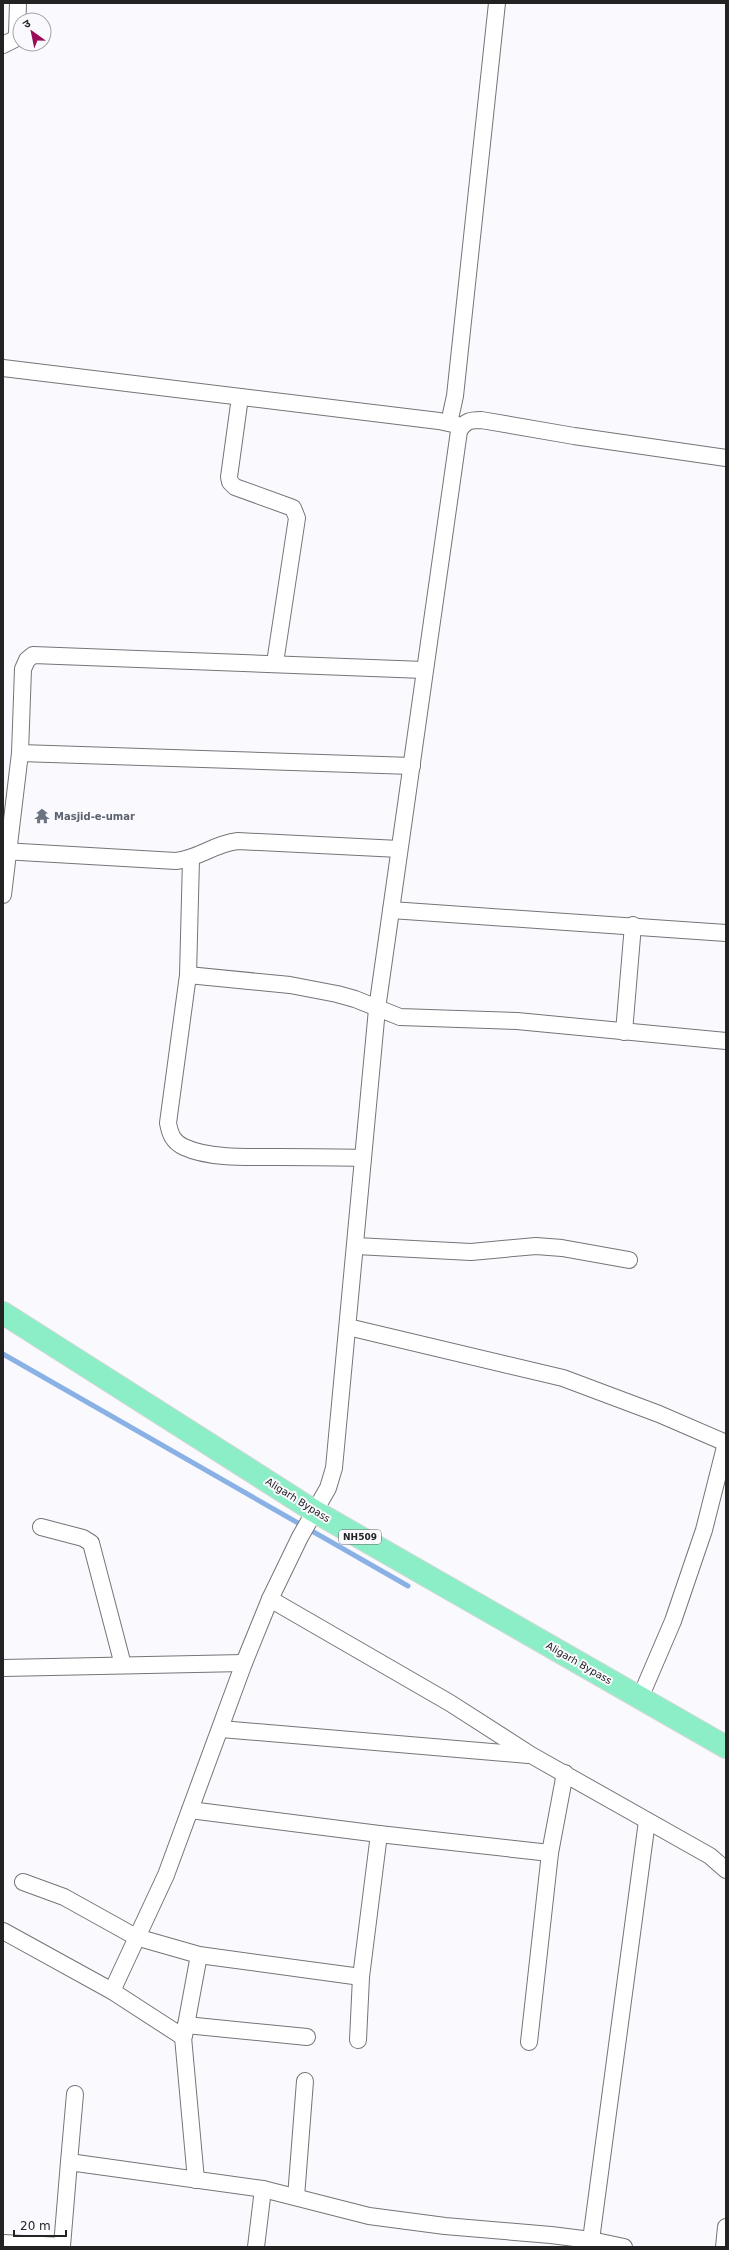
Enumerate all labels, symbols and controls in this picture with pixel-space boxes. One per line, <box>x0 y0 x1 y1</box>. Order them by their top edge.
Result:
north arrow <box>12 12 52 52</box>
text: उ <box>21 17 34 31</box>
temple icon: Masjid-e-umar <box>33 807 51 825</box>
place label: Masjid-e-umar <box>54 811 135 822</box>
street label: Aligarh Bypass <box>264 1476 332 1524</box>
road number: NH509 <box>339 1530 381 1544</box>
street label: Aligarh Bypass <box>544 1640 614 1686</box>
scale bar <box>14 2212 66 2238</box>
text: 20 m <box>20 2219 51 2233</box>

